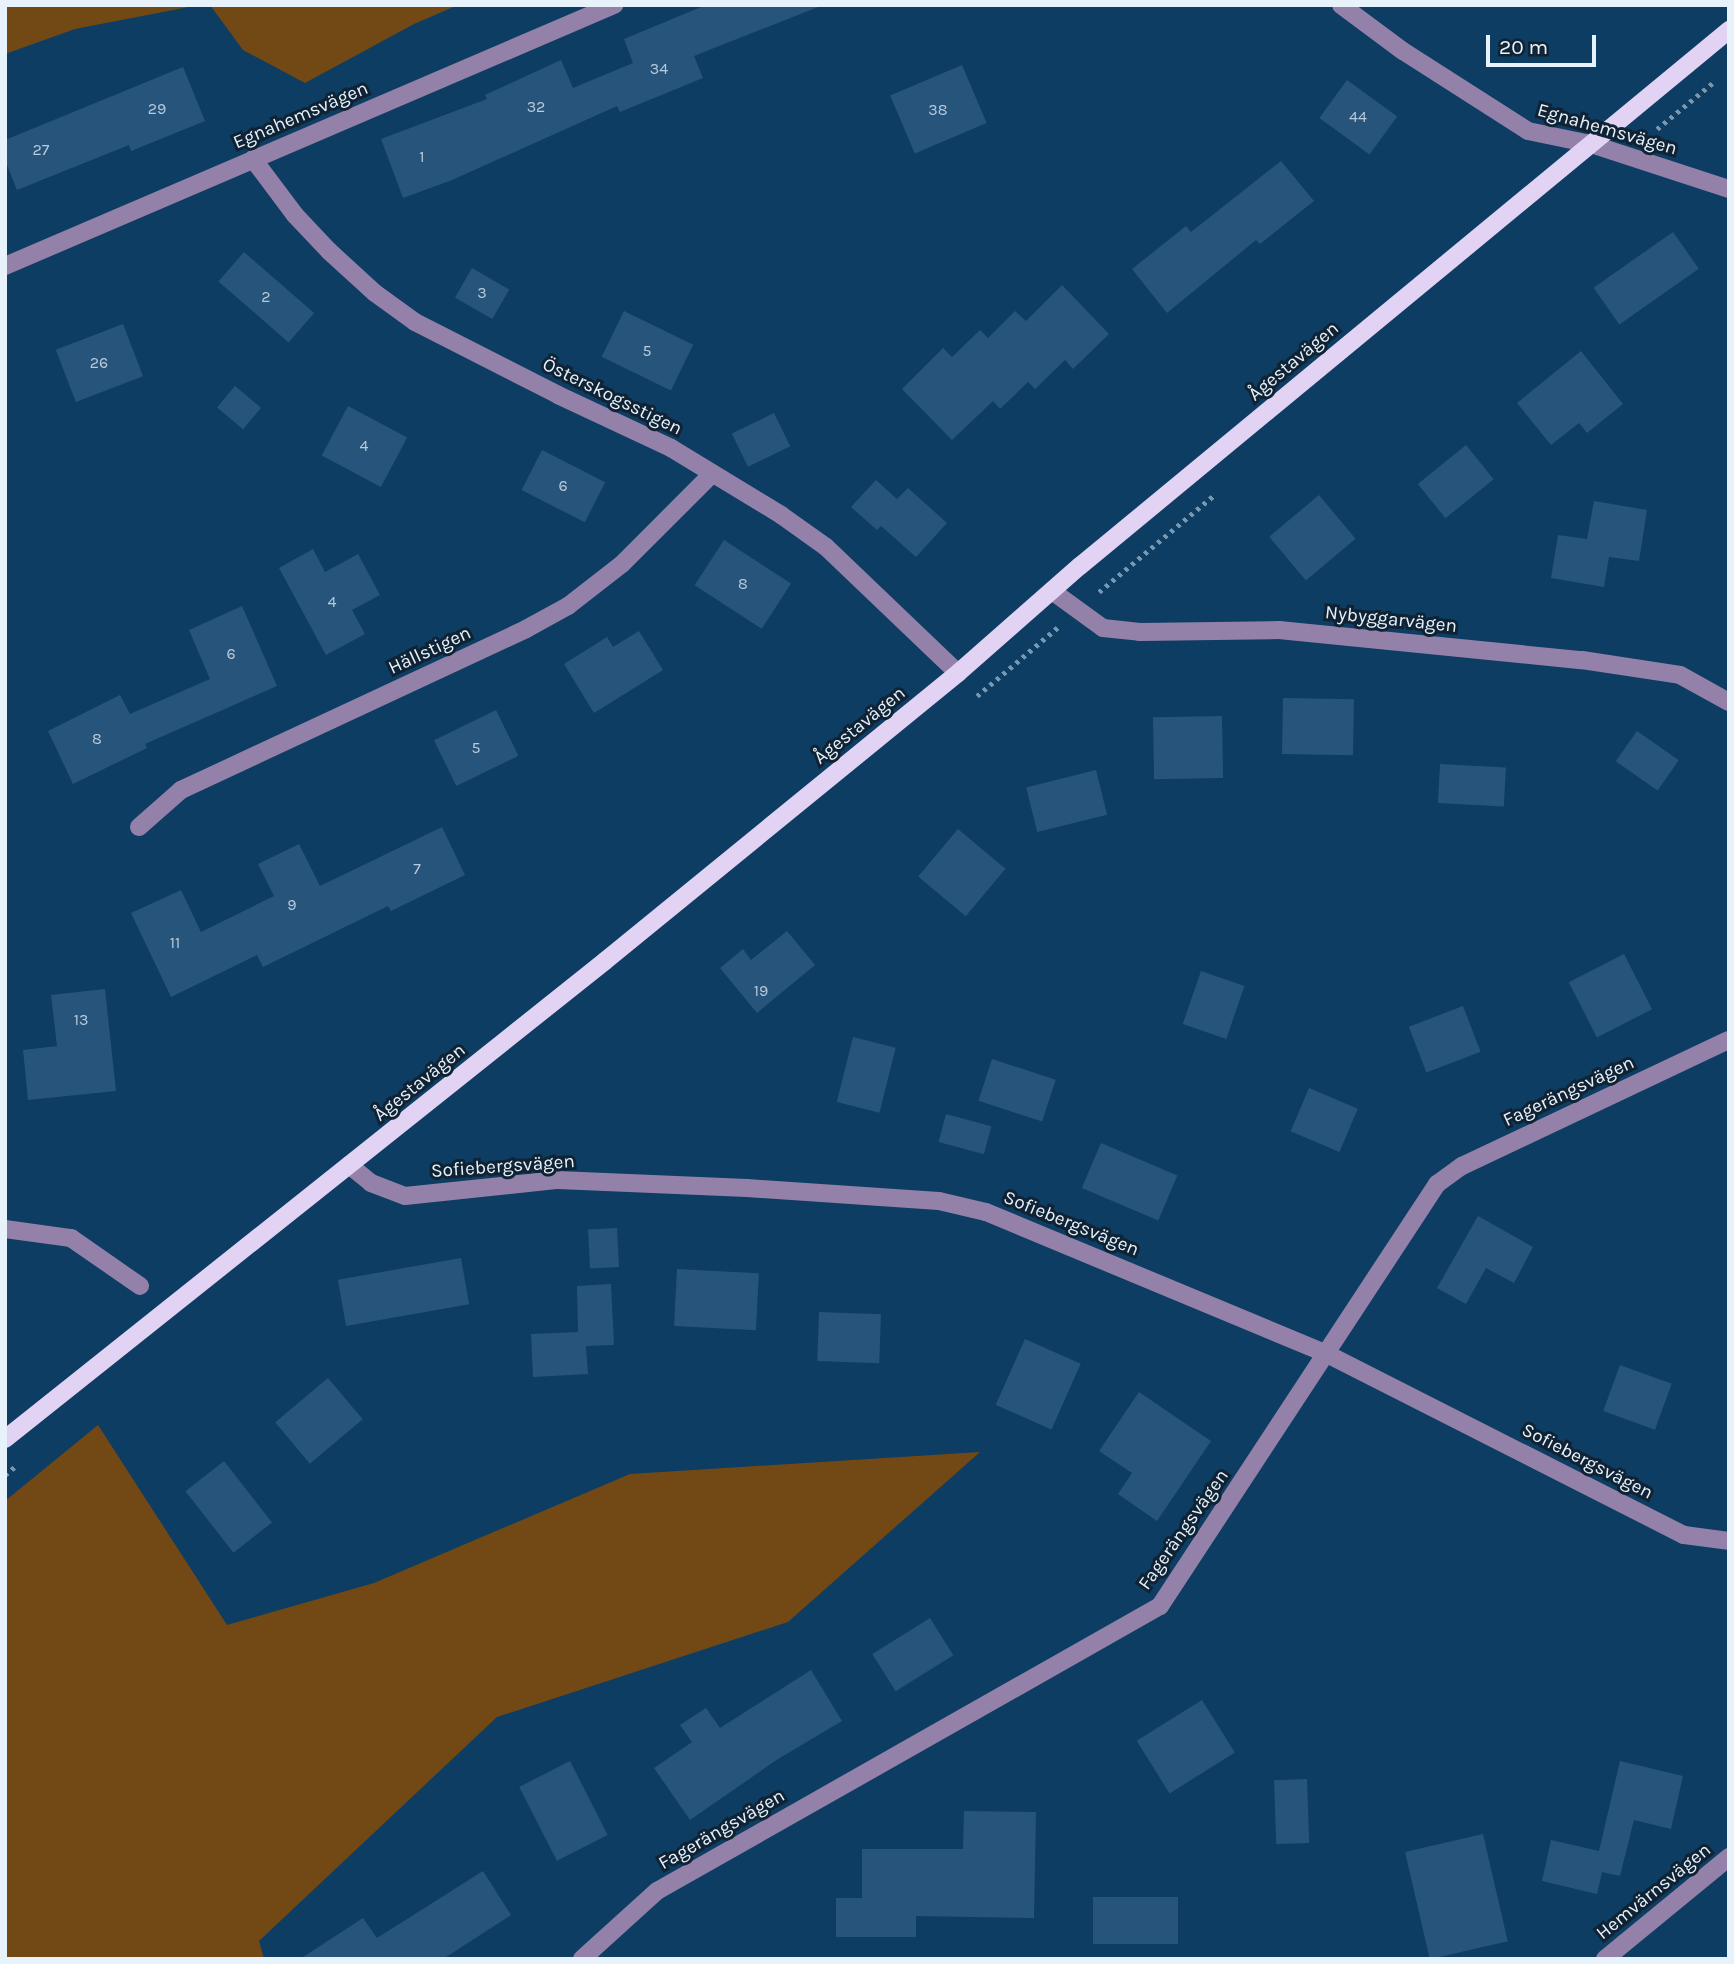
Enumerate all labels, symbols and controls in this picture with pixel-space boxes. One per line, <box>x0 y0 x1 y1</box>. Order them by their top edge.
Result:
scale bar <box>1489 21 1599 65</box>
text: 20 m <box>1499 35 1548 59</box>
house number: 34 <box>650 59 668 79</box>
street label: Egnahemsvägen <box>230 77 372 155</box>
house number: 32 <box>527 97 545 117</box>
house number: 29 <box>148 99 166 119</box>
street label: Egnahemsvägen <box>1535 99 1679 161</box>
house number: 38 <box>928 100 948 120</box>
house number: 44 <box>1349 107 1367 127</box>
house number: 27 <box>33 140 49 160</box>
house number: 1 <box>419 147 425 167</box>
house number: 3 <box>477 283 487 303</box>
house number: 2 <box>261 287 271 307</box>
street label: Ågestavägen <box>1244 318 1344 406</box>
house number: 5 <box>642 341 652 361</box>
house number: 26 <box>90 353 108 373</box>
street label: Österskogsstigen <box>538 353 686 441</box>
house number: 4 <box>360 436 368 456</box>
house number: 6 <box>558 476 568 496</box>
house number: 8 <box>738 574 748 594</box>
house number: 4 <box>328 592 336 612</box>
street label: Nybyggarvägen <box>1324 602 1458 638</box>
street label: Hällstigen <box>385 622 475 680</box>
house number: 6 <box>226 644 236 664</box>
street label: Ågestavägen <box>810 682 910 770</box>
house number: 8 <box>92 729 102 749</box>
house number: 5 <box>471 738 481 758</box>
house number: 7 <box>413 859 421 879</box>
house number: 9 <box>287 895 297 915</box>
house number: 11 <box>170 933 180 953</box>
house number: 19 <box>754 981 768 1001</box>
house number: 13 <box>74 1010 88 1030</box>
street label: Ågestavägen <box>370 1039 470 1127</box>
street label: Fagerängsvägen <box>1500 1052 1638 1132</box>
street label: Sofiebergsvägen <box>430 1151 576 1183</box>
street label: Sofiebergsvägen <box>1000 1186 1142 1262</box>
street label: Sofiebergsvägen <box>1518 1419 1656 1505</box>
street label: Fagerängsvägen <box>1134 1465 1234 1595</box>
street label: Fagerängsvägen <box>655 1785 789 1875</box>
street label: Hemvärnsvägen <box>1592 1839 1716 1945</box>

